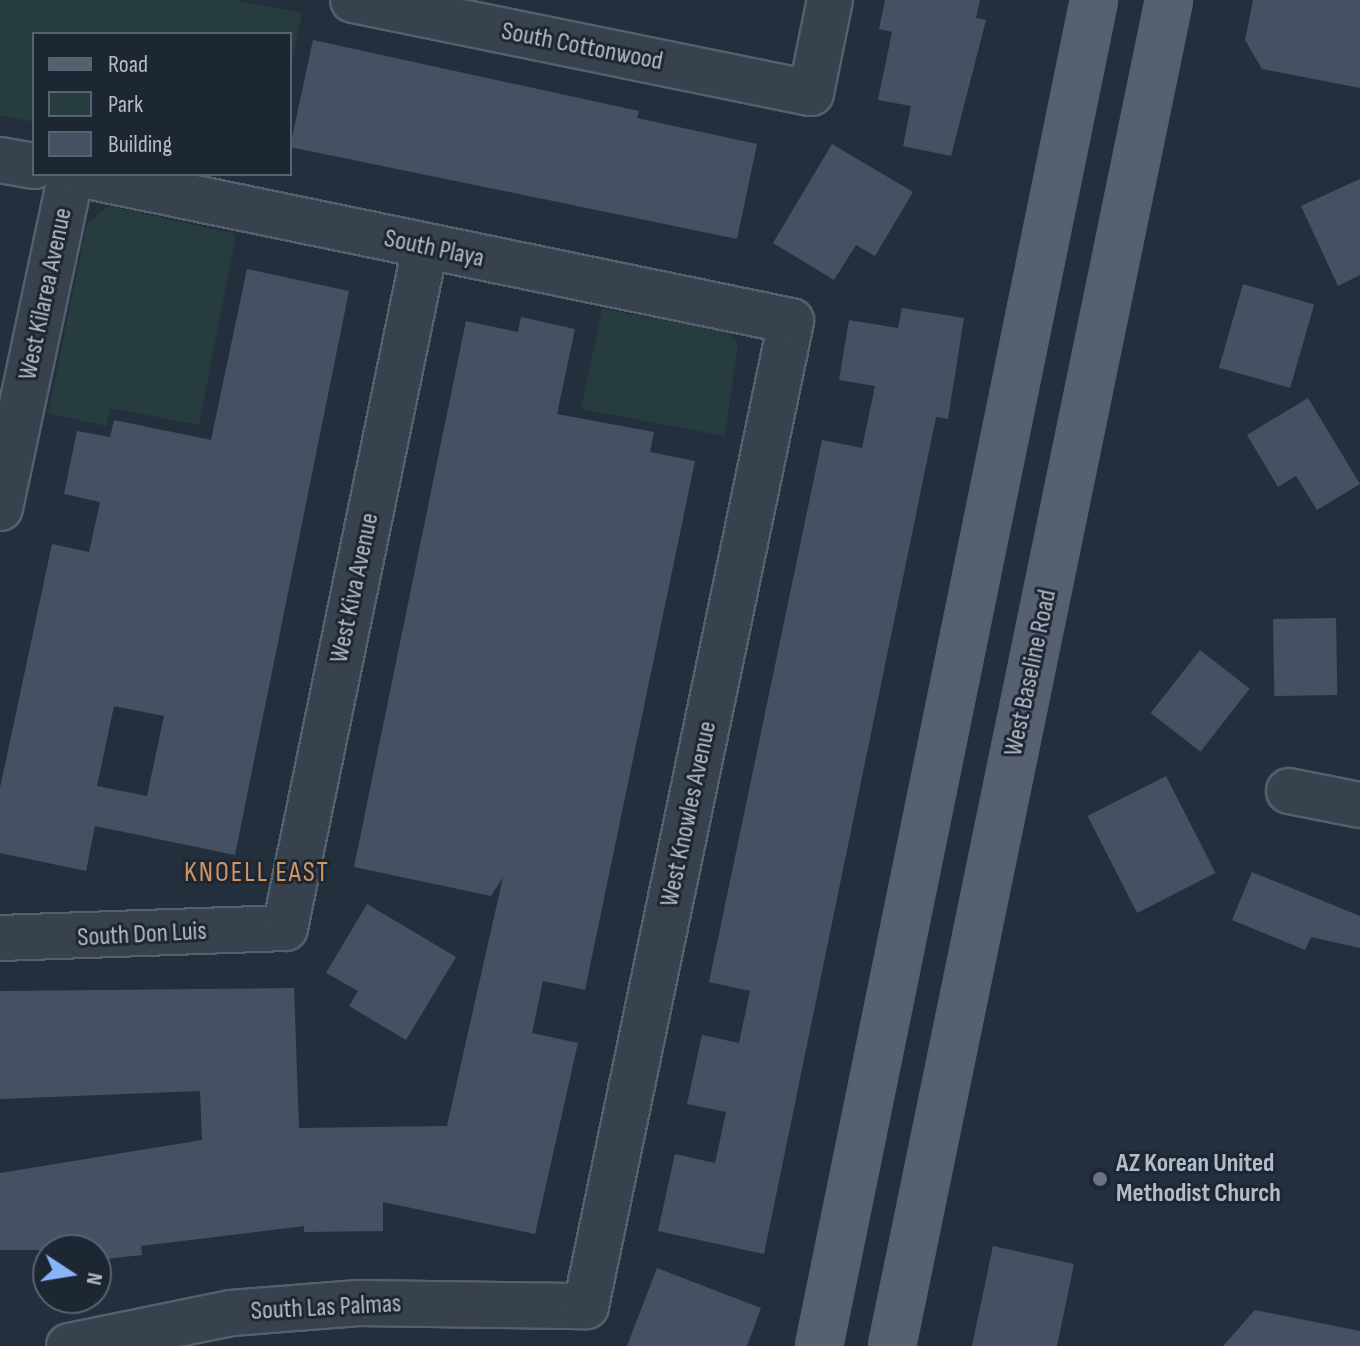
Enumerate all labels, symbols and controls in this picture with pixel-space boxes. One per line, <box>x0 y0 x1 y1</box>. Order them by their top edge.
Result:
street label: South Cottonwood <box>499 16 665 78</box>
legend <box>32 32 292 176</box>
text: Road <box>108 50 148 79</box>
text: Park <box>108 90 143 119</box>
text: Building <box>108 130 172 159</box>
street label: West Kilarea Avenue <box>13 205 79 383</box>
street label: South Playa <box>381 223 487 275</box>
street label: West Kiva Avenue <box>324 510 386 666</box>
street label: West Baseline Road <box>998 587 1064 759</box>
street label: West Knowles Avenue <box>654 718 724 910</box>
district label: KNOELL EAST <box>184 856 330 890</box>
street label: South Don Luis <box>77 916 207 954</box>
place label: AZ Korean United Methodist Church <box>1116 1148 1281 1210</box>
marker: AZ Korean United Methodist Church <box>1091 1170 1109 1188</box>
north arrow <box>32 1234 112 1314</box>
text: N <box>80 1270 108 1287</box>
street label: South Las Palmas <box>250 1288 402 1328</box>

